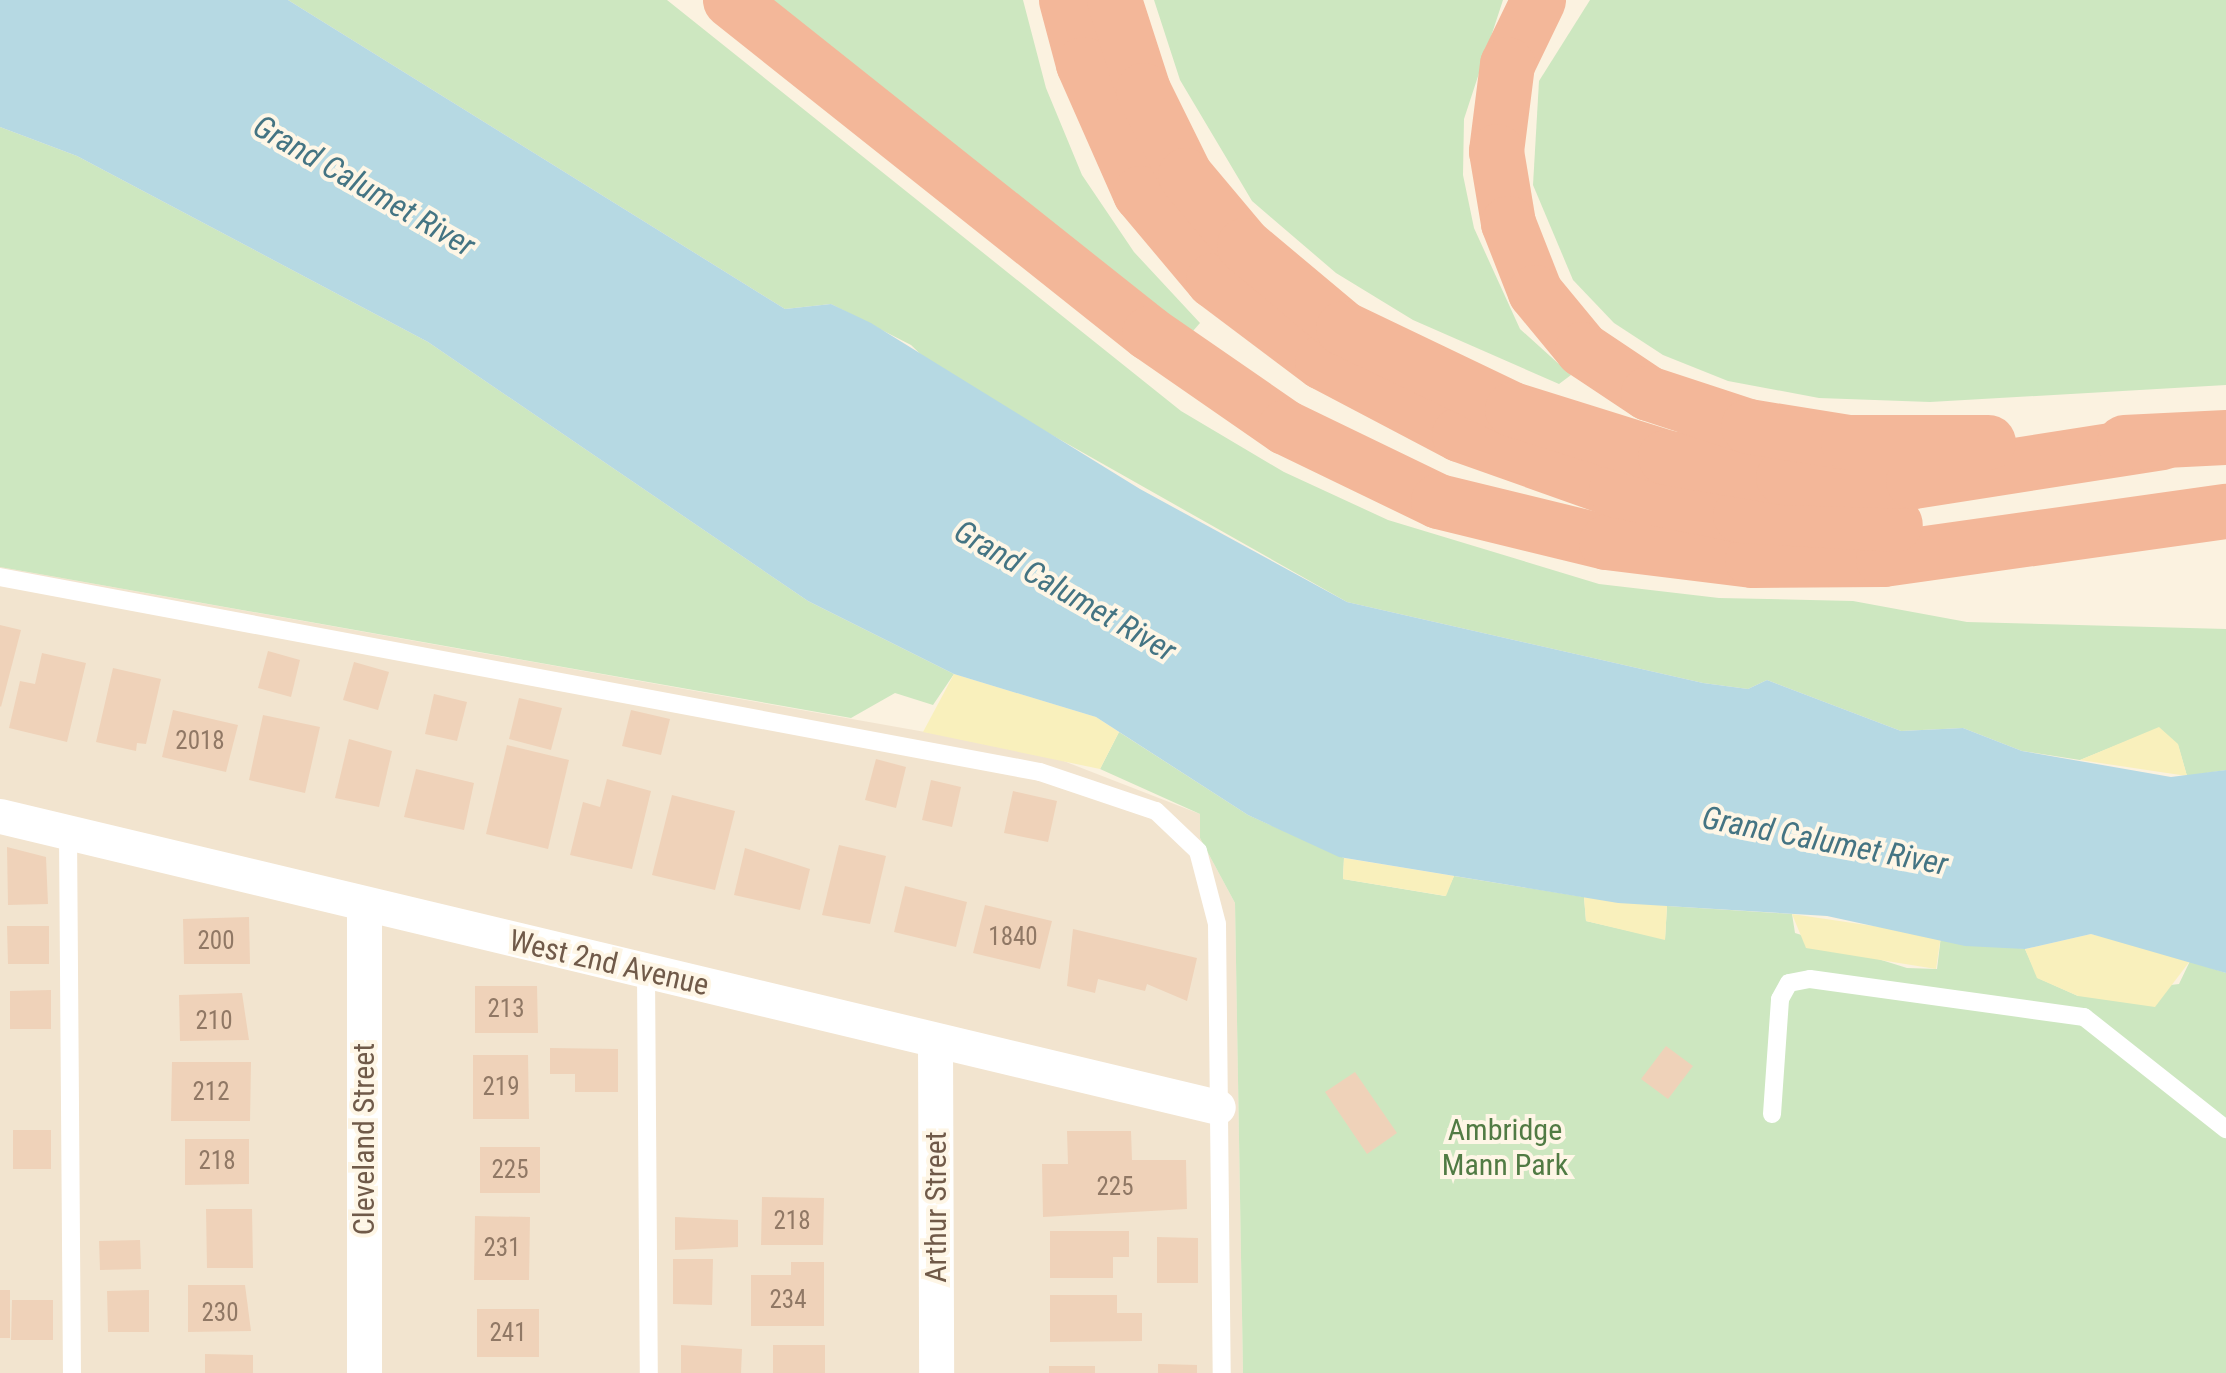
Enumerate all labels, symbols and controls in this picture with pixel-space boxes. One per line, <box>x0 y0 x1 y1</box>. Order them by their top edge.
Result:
water label: Grand Calumet River <box>246 107 482 265</box>
water label: Grand Calumet River <box>947 512 1183 670</box>
house number: 2018 <box>175 726 225 756</box>
water label: Grand Calumet River <box>1699 798 1951 884</box>
house number: 1840 <box>988 922 1038 952</box>
street label: West 2nd Avenue <box>506 923 712 1003</box>
house number: 200 <box>197 926 235 956</box>
house number: 213 <box>487 994 525 1024</box>
house number: 210 <box>195 1006 233 1036</box>
street label: Cleveland Street <box>346 1043 382 1235</box>
house number: 219 <box>482 1072 520 1102</box>
house number: 212 <box>192 1077 230 1107</box>
park label: Ambridge Mann Park <box>1442 1112 1568 1182</box>
street label: Arthur Street <box>918 1131 954 1283</box>
house number: 218 <box>198 1146 236 1176</box>
house number: 225 <box>491 1155 529 1185</box>
house number: 225 <box>1096 1172 1134 1202</box>
house number: 218 <box>773 1206 811 1236</box>
house number: 231 <box>483 1233 521 1263</box>
house number: 234 <box>769 1285 807 1315</box>
house number: 230 <box>201 1298 239 1328</box>
house number: 241 <box>489 1318 527 1348</box>

